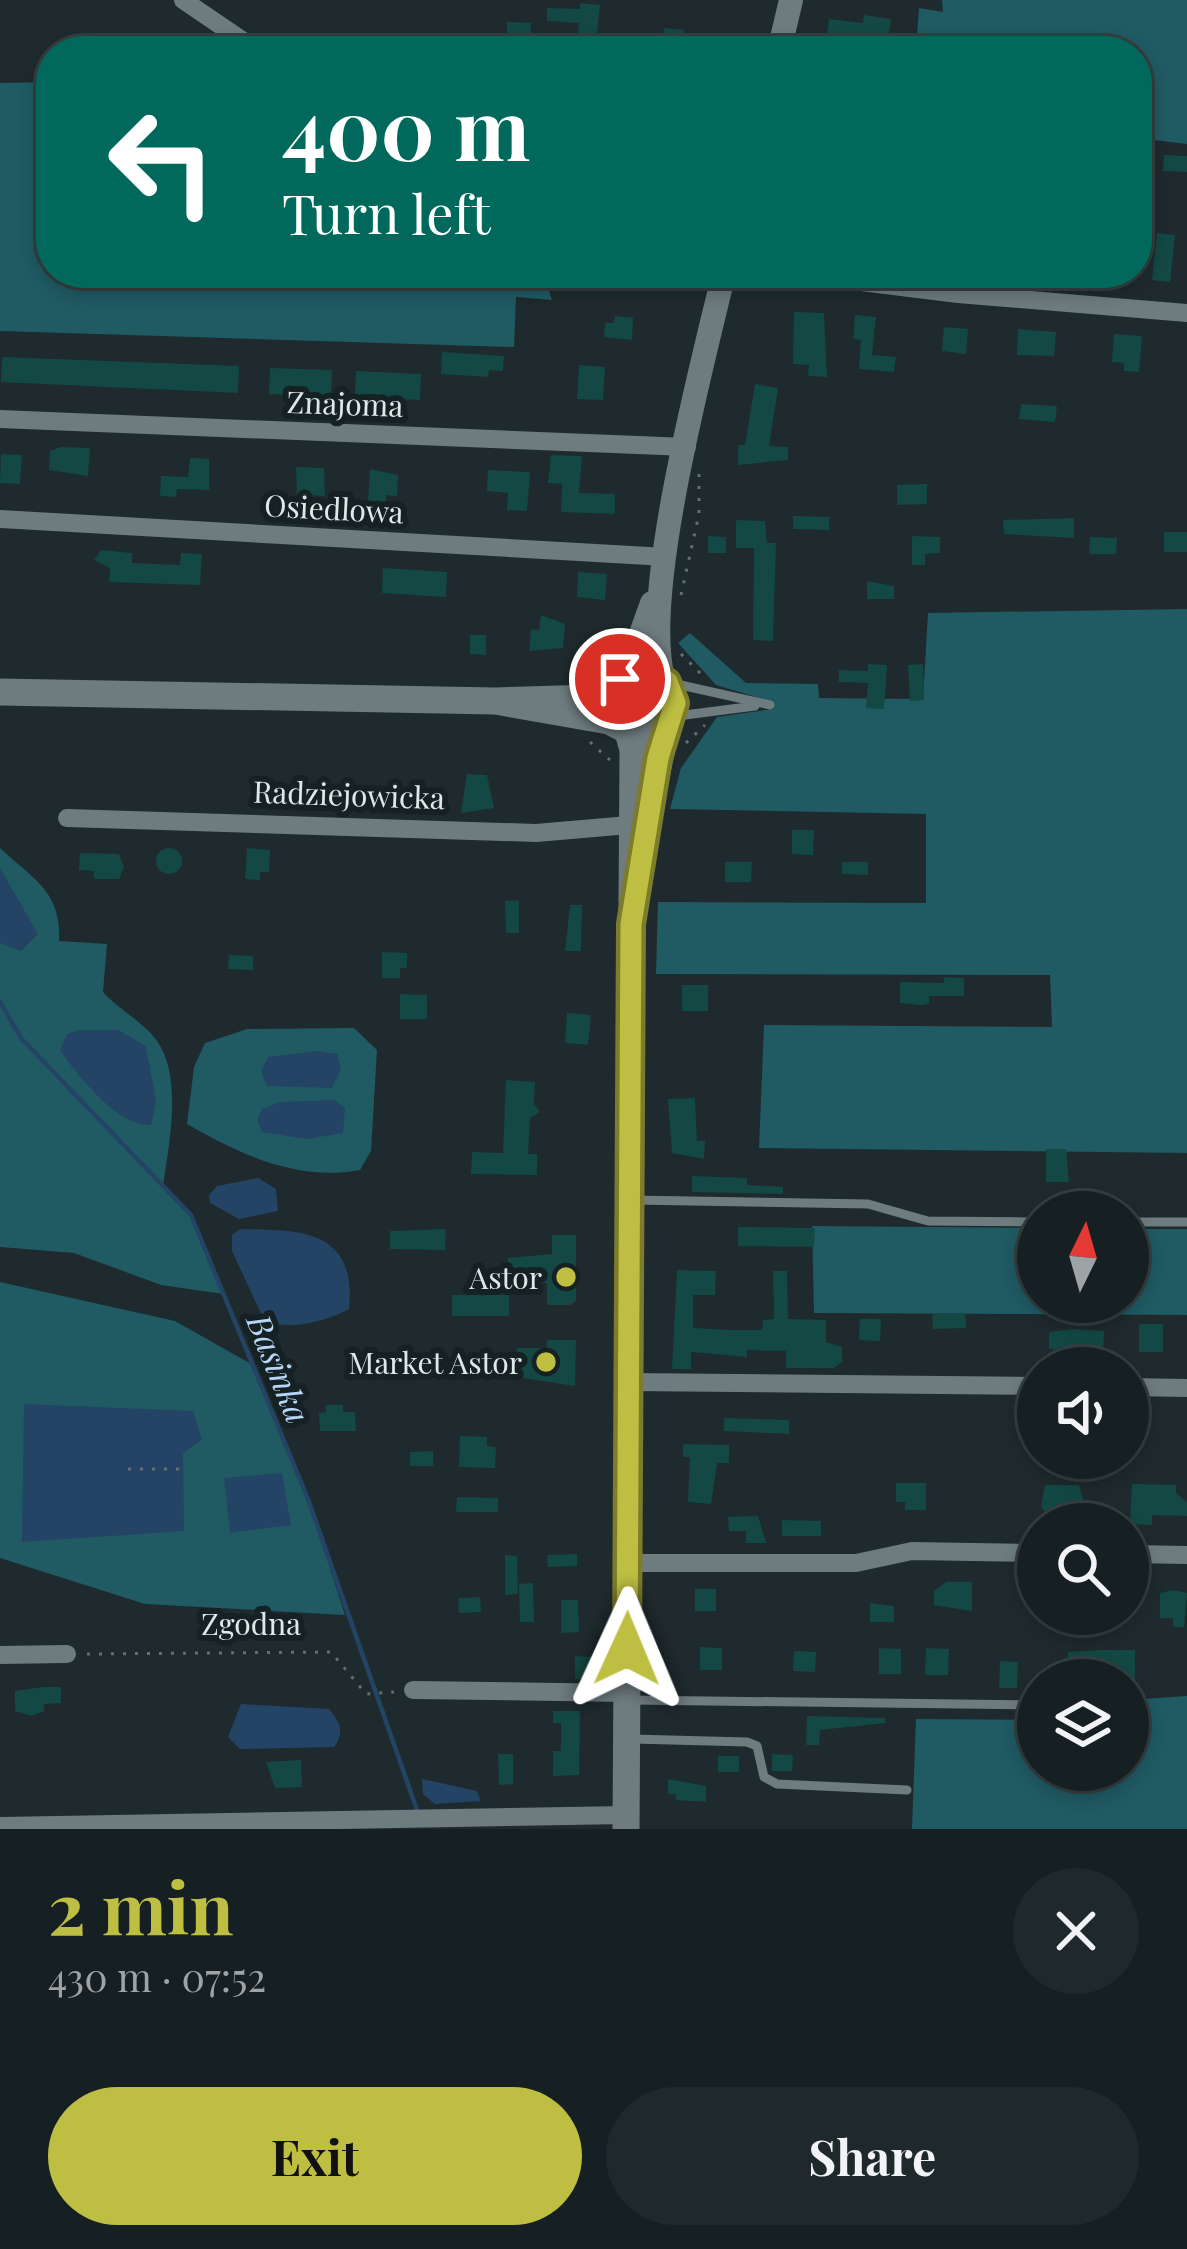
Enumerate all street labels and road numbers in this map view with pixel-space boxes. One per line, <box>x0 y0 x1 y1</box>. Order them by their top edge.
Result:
street label: Znajoma <box>286 381 404 425</box>
street label: Osiedlowa <box>263 484 405 532</box>
street label: Radziejowicka <box>252 771 446 817</box>
street label: Zgodna <box>201 1603 301 1643</box>

